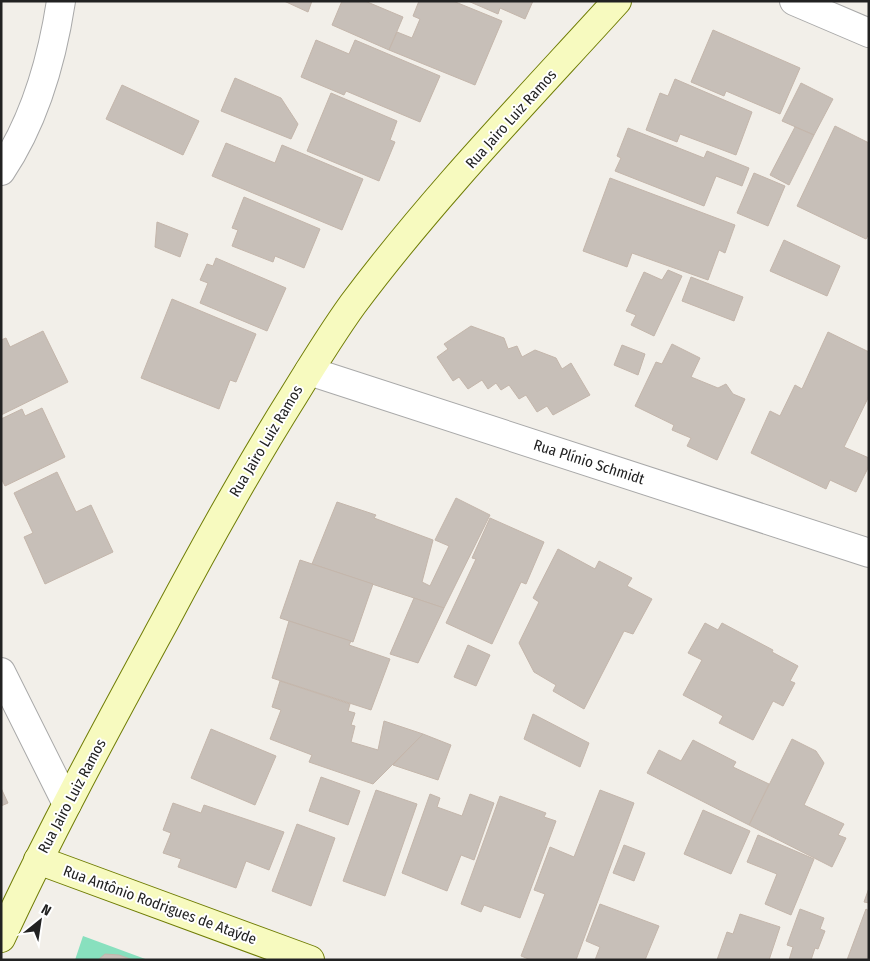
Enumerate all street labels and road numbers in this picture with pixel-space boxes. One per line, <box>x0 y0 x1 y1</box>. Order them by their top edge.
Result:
street label: Rua Jairo Luiz Ramos <box>462 66 560 172</box>
street label: Rua Jairo Luiz Ramos <box>226 382 306 500</box>
street label: Rua Plínio Schmidt <box>531 436 647 488</box>
street label: Rua Jairo Luiz Ramos <box>34 736 110 856</box>
street label: Rua Antônio Rodrigues de Ataýde <box>61 862 259 948</box>

